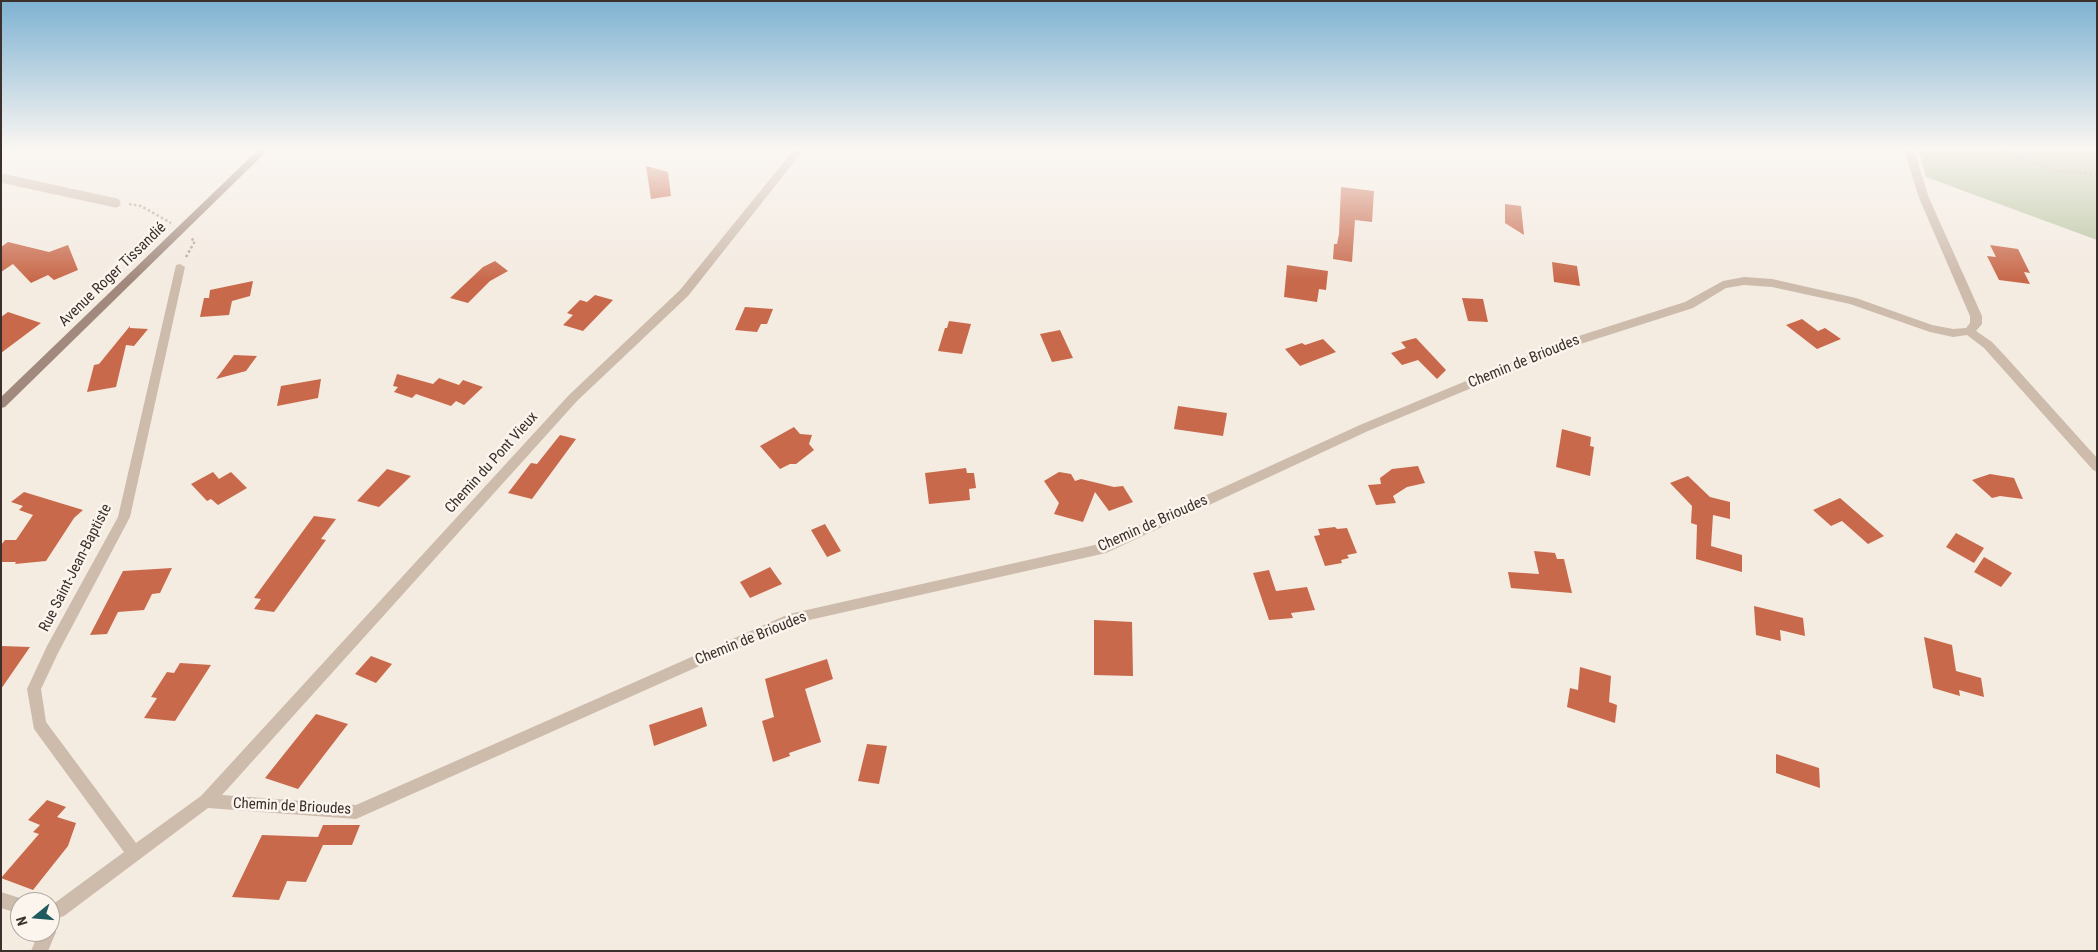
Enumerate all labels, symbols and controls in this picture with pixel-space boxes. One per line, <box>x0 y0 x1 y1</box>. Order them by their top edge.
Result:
street label: Avenue Roger Tissandié <box>56 219 170 331</box>
street label: Chemin de Brioudes <box>1466 331 1582 393</box>
street label: Chemin du Pont Vieux <box>442 409 542 517</box>
street label: Chemin de Brioudes <box>1095 492 1211 556</box>
street label: Rue Saint-Jean-Baptiste <box>36 501 116 635</box>
street label: Chemin de Brioudes <box>693 608 809 670</box>
street label: Chemin de Brioudes <box>232 795 352 819</box>
north arrow <box>10 892 60 942</box>
text: N <box>13 915 31 928</box>

